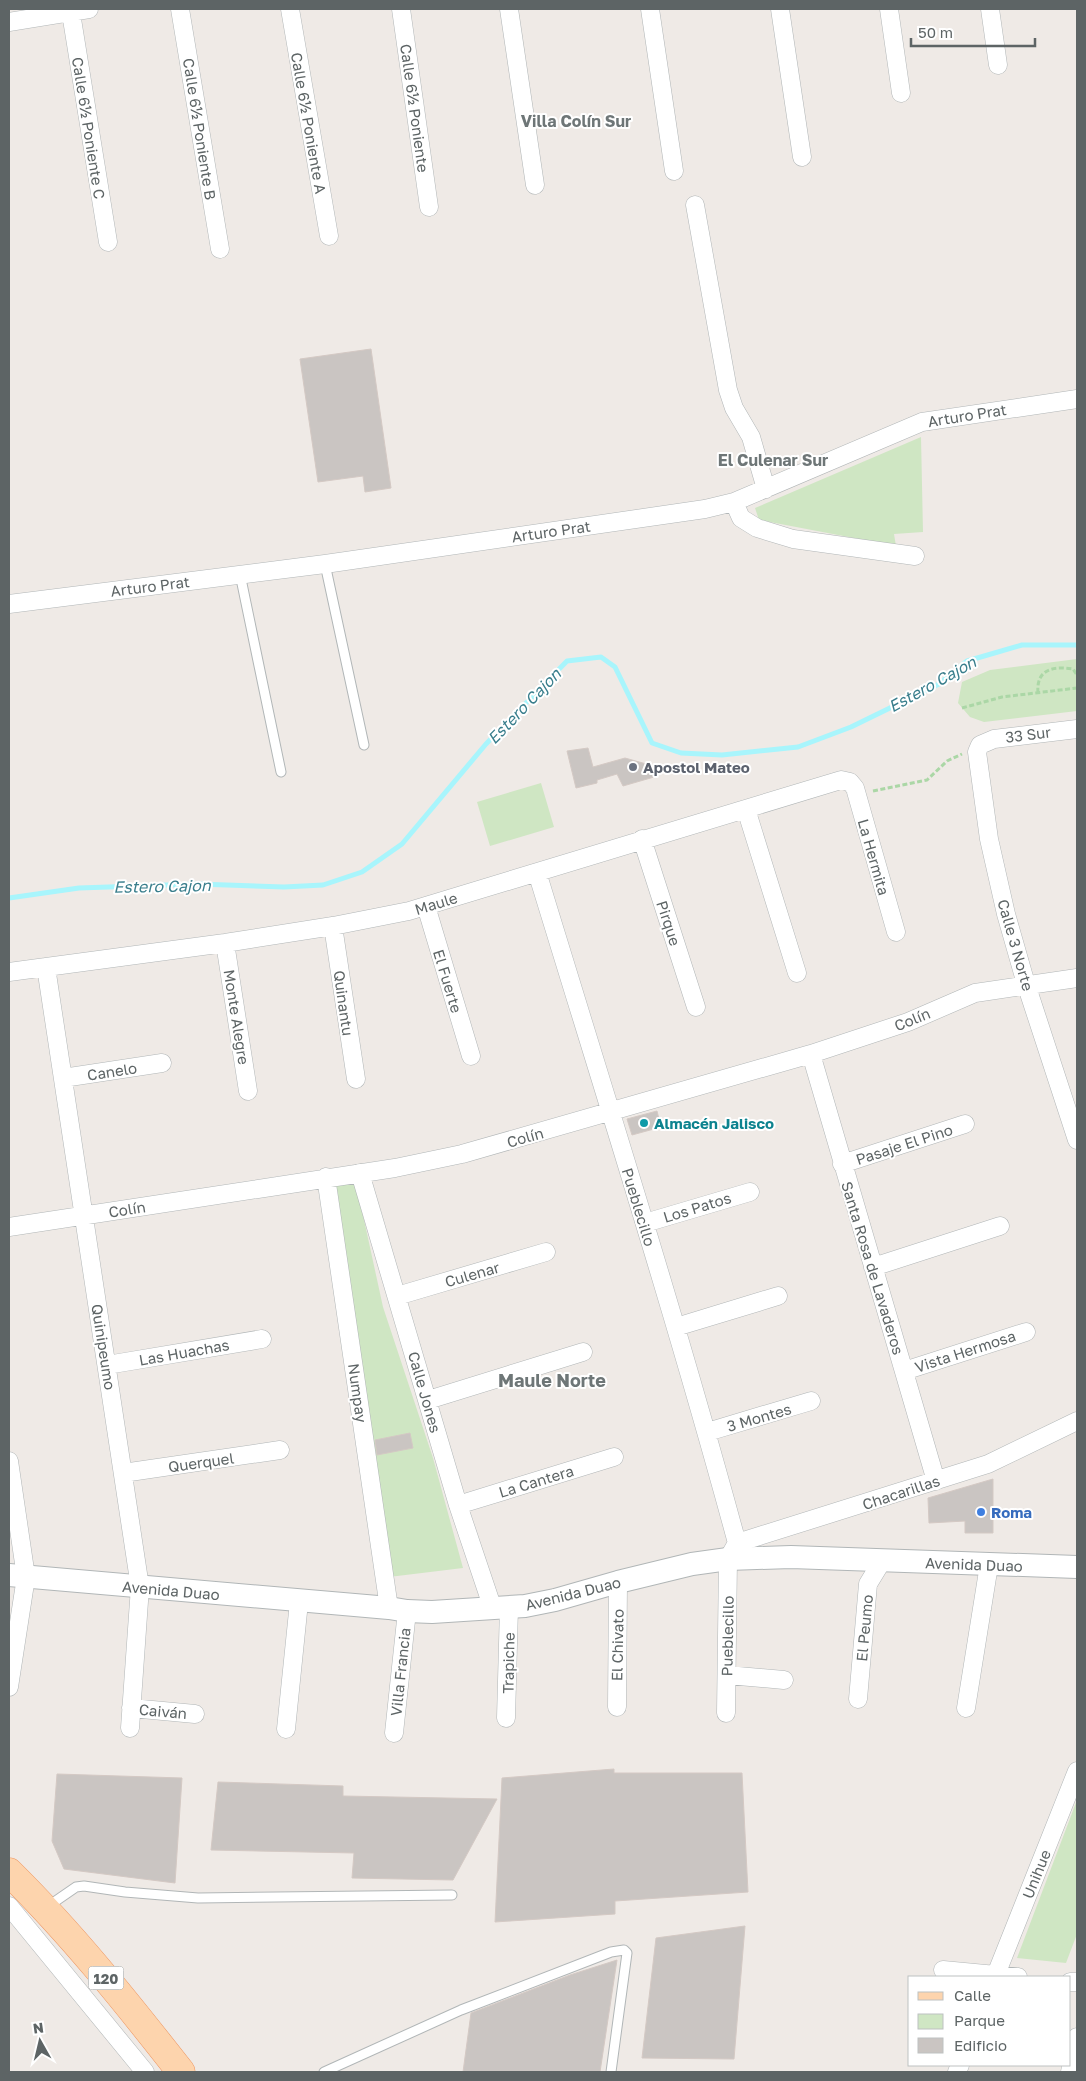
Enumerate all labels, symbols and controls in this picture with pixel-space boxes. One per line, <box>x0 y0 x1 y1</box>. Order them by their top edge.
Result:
scale bar <box>911 15 1035 47</box>
text: 50 m <box>918 23 953 41</box>
street label: Calle 6½ Poniente <box>397 43 433 174</box>
street label: Calle 6½ Poniente A <box>288 51 330 195</box>
street label: Calle 6½ Poniente C <box>69 56 109 200</box>
street label: Calle 6½ Poniente B <box>180 57 220 201</box>
district label: Villa Colín Sur <box>521 111 631 131</box>
street label: Arturo Prat <box>926 400 1008 430</box>
district label: El Culenar Sur <box>718 450 828 470</box>
street label: Arturo Prat <box>510 517 592 545</box>
street label: Arturo Prat <box>109 572 191 600</box>
water label: Estero Cajon <box>885 651 980 716</box>
water label: Estero Cajon <box>483 663 566 748</box>
street label: 33 Sur <box>1004 722 1052 746</box>
place label: Apostol Mateo <box>643 758 750 776</box>
marker: Apostol Mateo <box>627 761 639 773</box>
street label: La Hermita <box>855 817 893 897</box>
water label: Estero Cajon <box>113 875 212 897</box>
street label: Maule <box>412 888 460 918</box>
street label: Calle 3 Norte <box>994 897 1038 993</box>
street label: Pirque <box>653 898 685 948</box>
street label: El Fuerte <box>430 947 466 1015</box>
street label: Monte Alegre <box>221 968 253 1066</box>
street label: Quinantu <box>330 969 358 1037</box>
street label: Colín <box>891 1004 933 1034</box>
street label: Canelo <box>86 1058 138 1084</box>
place label: Almacén Jalisco <box>654 1114 774 1132</box>
marker: Almacén Jalisco <box>638 1117 650 1129</box>
street label: Pasaje El Pino <box>853 1120 955 1168</box>
street label: Colín <box>505 1123 545 1151</box>
street label: Pueblecillo <box>619 1166 659 1248</box>
street label: Santa Rosa de Lavaderos <box>838 1179 908 1357</box>
street label: Los Patos <box>661 1188 733 1226</box>
street label: Colín <box>107 1197 147 1221</box>
street label: Culenar <box>443 1258 502 1290</box>
street label: Quinipeumo <box>88 1303 120 1391</box>
street label: Vista Hermosa <box>912 1326 1018 1376</box>
street label: Las Huachas <box>137 1335 231 1369</box>
street label: Calle Jones <box>405 1349 445 1435</box>
street label: Numpay <box>345 1362 371 1424</box>
district label: Maule Norte <box>498 1369 606 1391</box>
street label: 3 Montes <box>725 1399 793 1435</box>
street label: Querquel <box>167 1448 235 1476</box>
street label: La Cantera <box>496 1461 576 1501</box>
street label: Chacarillas <box>860 1471 942 1513</box>
place label: Roma <box>991 1503 1032 1521</box>
marker: Roma <box>975 1506 987 1518</box>
street label: Avenida Duao <box>925 1553 1023 1575</box>
street label: Avenida Duao <box>523 1572 623 1614</box>
street label: Avenida Duao <box>122 1577 220 1603</box>
street label: El Peumo <box>852 1594 876 1662</box>
street label: Pueblecillo <box>717 1595 737 1677</box>
street label: El Chivato <box>607 1609 627 1681</box>
street label: Villa Francia <box>386 1627 414 1717</box>
street label: Trapiche <box>498 1632 518 1694</box>
street label: Caiván <box>138 1700 188 1722</box>
street label: Unihue <box>1018 1847 1054 1901</box>
road number: 120 <box>88 1966 124 1990</box>
legend <box>908 1976 1071 2066</box>
text: Calle <box>954 1986 991 2004</box>
text: Parque <box>954 2011 1005 2029</box>
north arrow <box>15 2016 65 2066</box>
text: N <box>32 2018 45 2037</box>
text: Edificio <box>954 2036 1007 2054</box>

